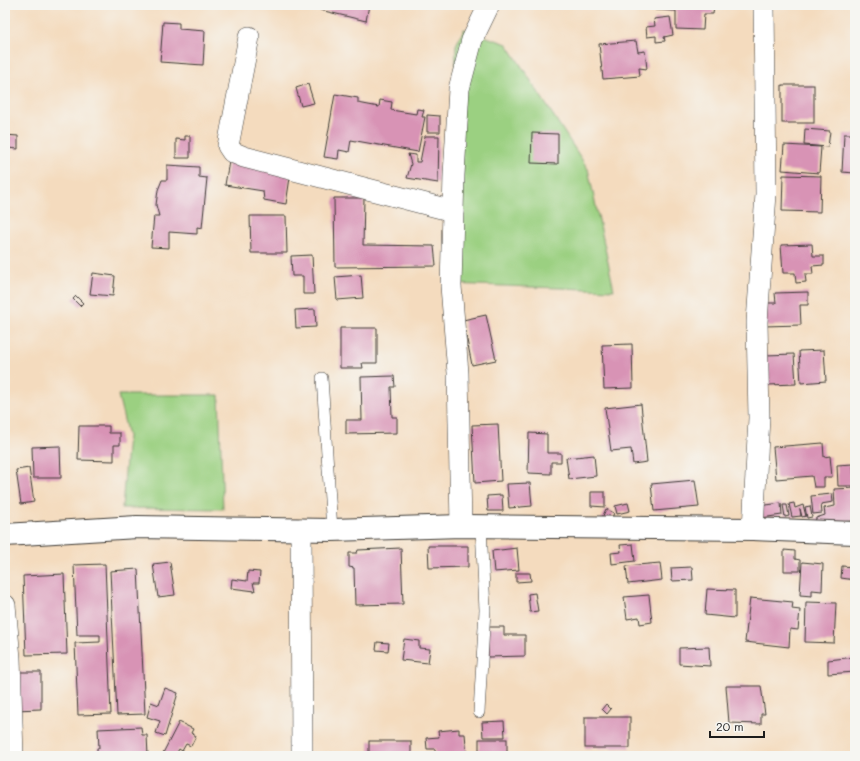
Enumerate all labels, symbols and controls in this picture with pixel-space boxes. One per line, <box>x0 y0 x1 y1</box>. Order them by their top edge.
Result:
scale bar <box>710 713 764 739</box>
text: 20 m <box>716 718 744 734</box>

